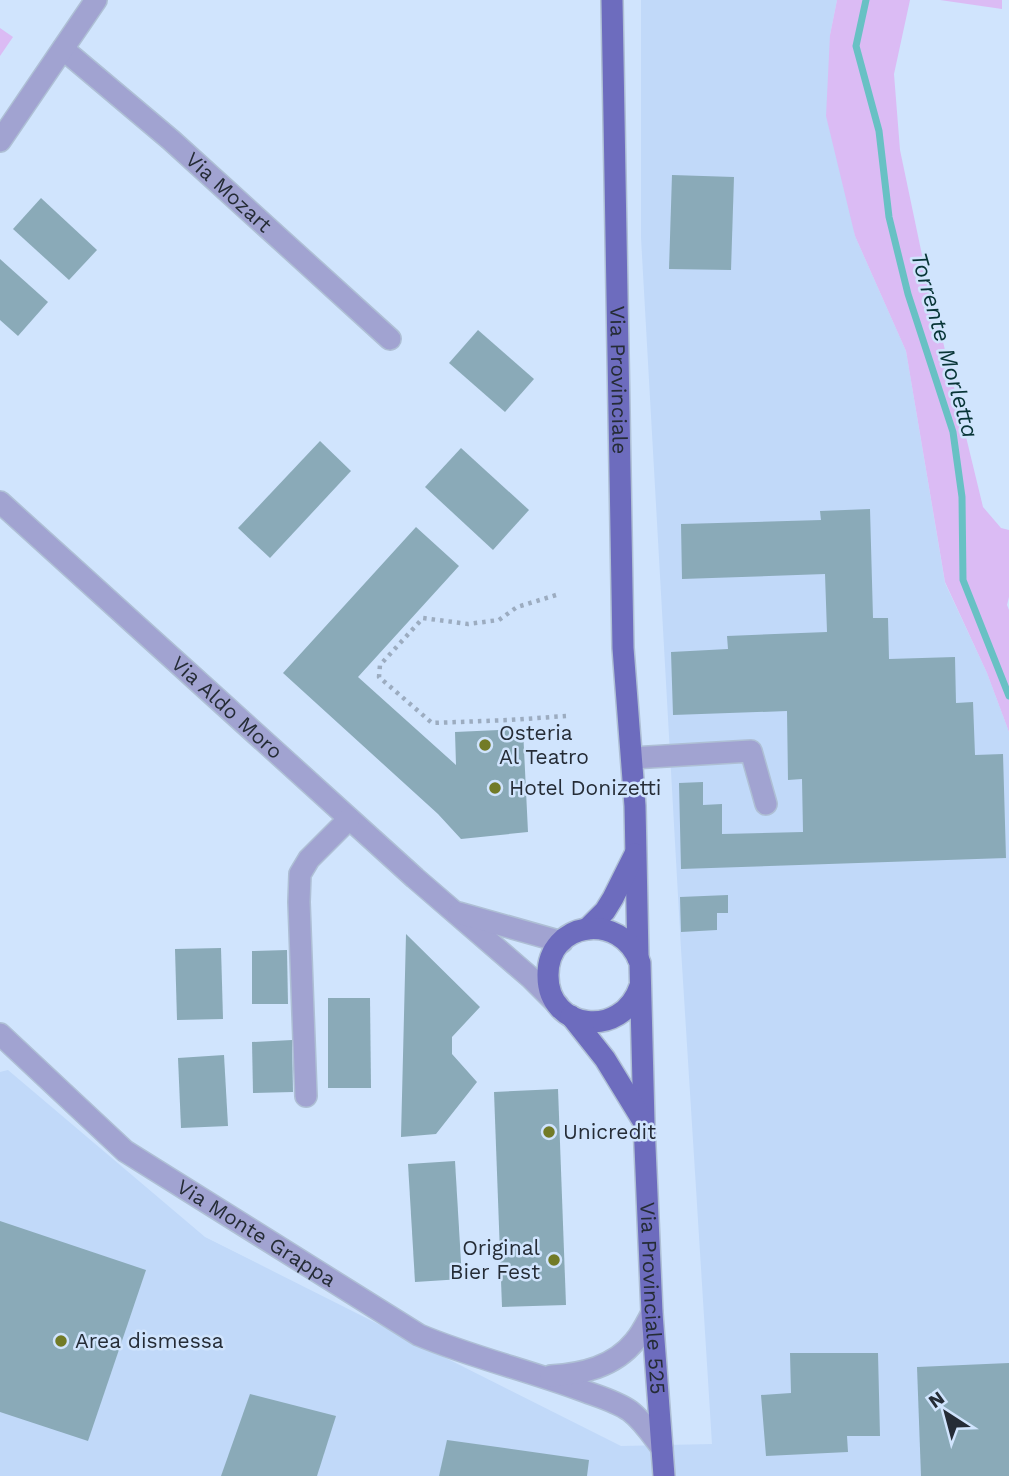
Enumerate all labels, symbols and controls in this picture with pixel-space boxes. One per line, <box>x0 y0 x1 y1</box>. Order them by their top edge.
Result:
street label: Via Mozart <box>181 146 277 238</box>
water label: Torrente Morletta <box>905 249 984 441</box>
street label: Via Provinciale <box>605 305 633 455</box>
street label: Via Aldo Moro <box>166 650 288 764</box>
place label: Osteria Al Teatro <box>499 720 589 769</box>
marker: Osteria Al Teatro <box>477 737 493 753</box>
place label: Hotel Donizetti <box>509 775 661 800</box>
marker: Hotel Donizetti <box>487 780 503 796</box>
place label: Unicredit <box>563 1119 656 1144</box>
marker: Unicredit <box>541 1124 557 1140</box>
street label: Via Monte Grappa <box>172 1174 341 1292</box>
street label: Via Provinciale 525 <box>635 1201 671 1395</box>
place label: Original Bier Fest <box>450 1235 541 1284</box>
marker: Original Bier Fest <box>546 1252 562 1268</box>
place label: Area dismessa <box>75 1328 224 1353</box>
marker: Area dismessa <box>53 1333 69 1349</box>
north arrow <box>911 1378 981 1448</box>
text: N <box>924 1386 949 1413</box>

